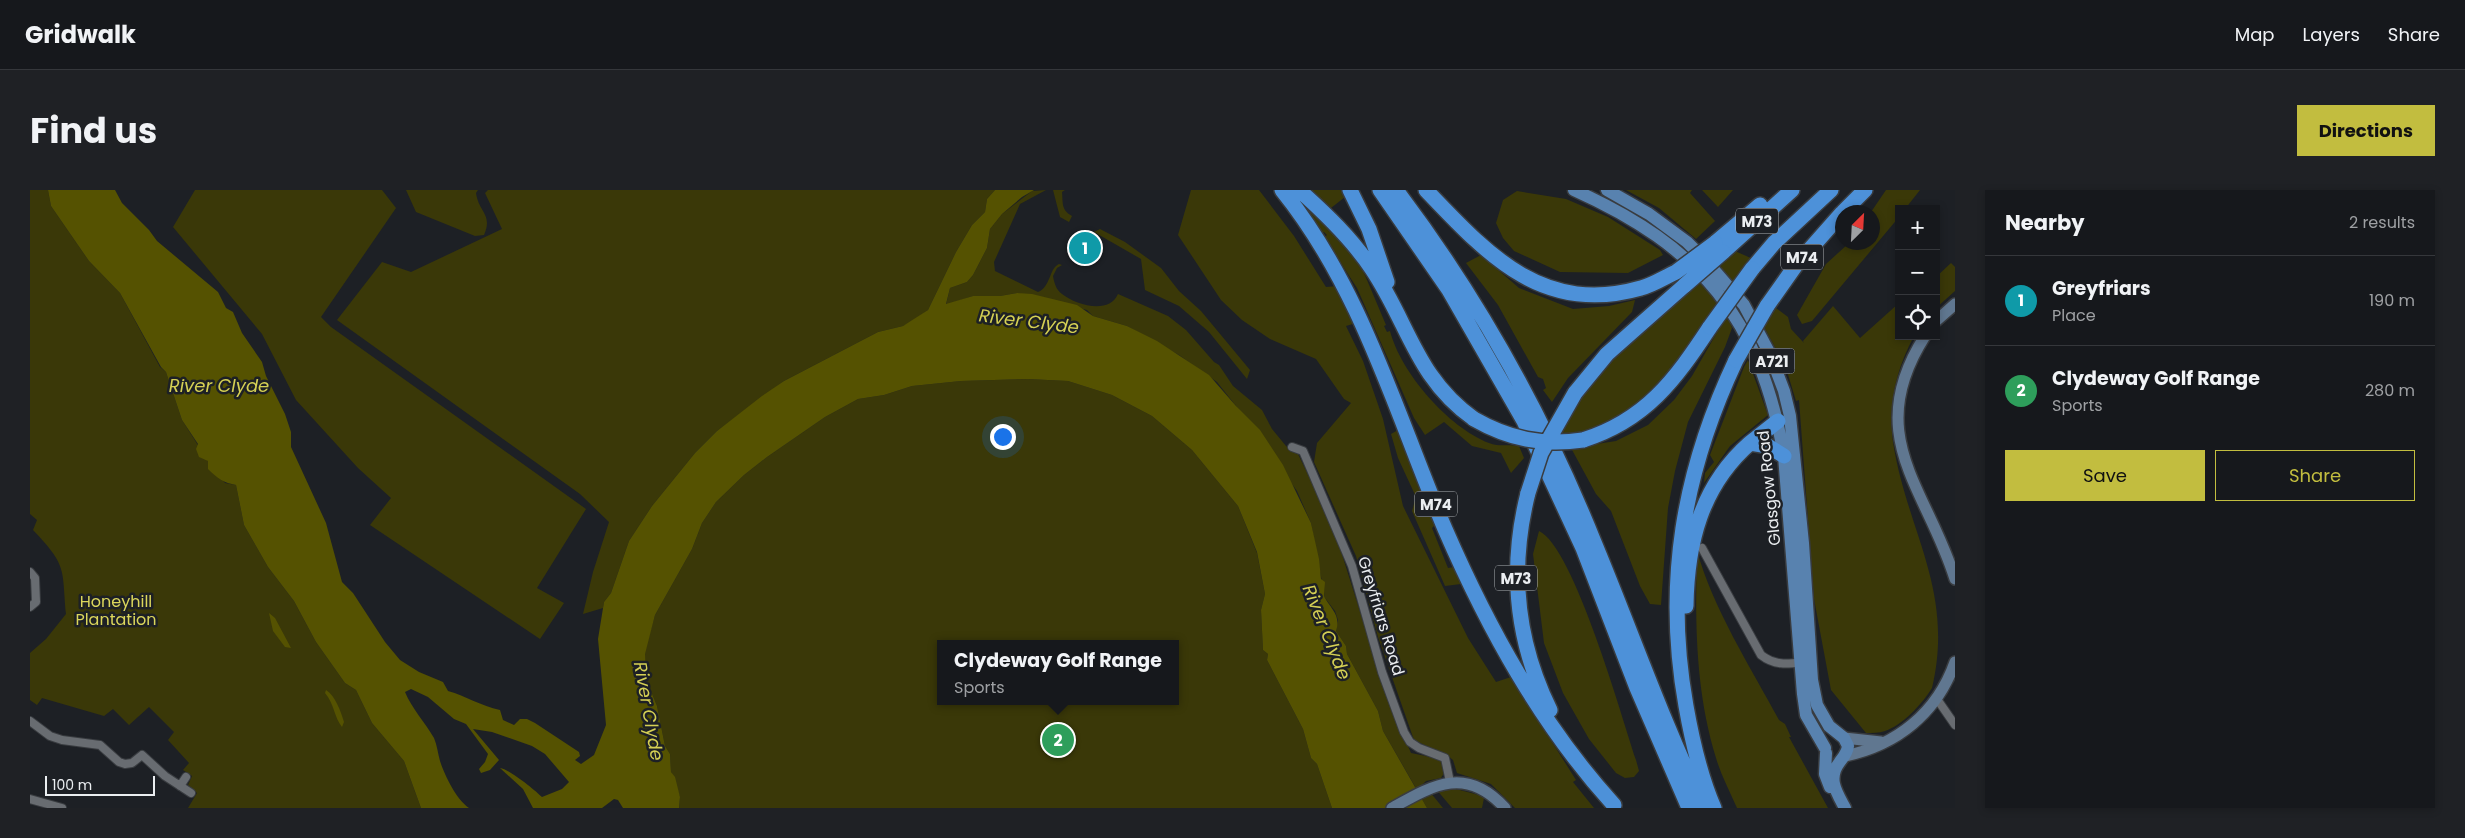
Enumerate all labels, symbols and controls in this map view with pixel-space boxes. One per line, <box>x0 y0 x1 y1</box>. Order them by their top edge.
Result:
text: Gridwalk <box>25 18 136 51</box>
text: Map <box>2235 22 2275 47</box>
text: Layers <box>2303 22 2360 47</box>
text: Share <box>2388 22 2440 47</box>
button: Directions <box>2297 105 2435 156</box>
text: Find us <box>30 106 157 155</box>
north arrow <box>1835 205 1880 250</box>
map controls <box>1895 205 1940 340</box>
button: + <box>1895 205 1940 250</box>
road number: M73 <box>1736 208 1778 234</box>
text: Nearby <box>2005 208 2085 237</box>
text: 2 results <box>2349 211 2415 234</box>
pin: 1 <box>1069 229 1101 267</box>
road number: M74 <box>1781 244 1823 270</box>
button: − <box>1895 250 1940 295</box>
text: Greyfriars <box>2052 275 2151 302</box>
text: 1 <box>2018 289 2024 312</box>
text: 190 m <box>2369 289 2415 312</box>
button: locate <box>1895 295 1940 340</box>
water label: River Clyde <box>978 302 1080 340</box>
text: Place <box>2052 304 2096 327</box>
road number: A721 <box>1750 348 1794 374</box>
text: Clydeway Golf Range <box>2052 365 2260 392</box>
water label: River Clyde <box>169 373 269 398</box>
text: 2 <box>2016 379 2026 402</box>
text: 280 m <box>2365 379 2415 402</box>
text: Sports <box>2052 394 2103 417</box>
your location <box>990 424 1016 450</box>
street label: Glasgow Road <box>1752 429 1786 547</box>
button: Save <box>2005 450 2205 501</box>
button: Share <box>2215 450 2415 501</box>
road number: M74 <box>1415 492 1457 516</box>
street label: Greyfriars Road <box>1352 554 1410 678</box>
road number: M73 <box>1495 566 1537 590</box>
water label: River Clyde <box>1297 581 1357 683</box>
park label: Honeyhill Plantation <box>75 590 157 631</box>
popup <box>937 640 1179 705</box>
text: Clydeway Golf Range <box>954 647 1162 674</box>
water label: River Clyde <box>628 659 670 763</box>
text: Sports <box>954 676 1005 699</box>
pin: 2 <box>1042 721 1074 759</box>
scale bar <box>45 773 155 796</box>
text: 100 m <box>52 775 92 795</box>

